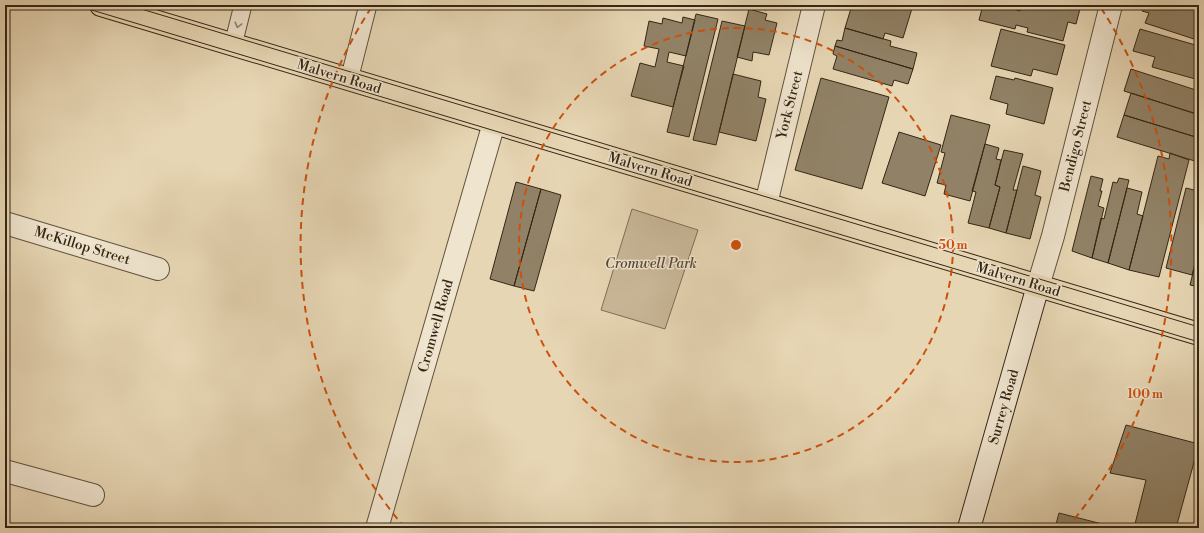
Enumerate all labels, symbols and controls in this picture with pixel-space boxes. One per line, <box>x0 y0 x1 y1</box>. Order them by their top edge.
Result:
one-way arrow <box>234 21 243 28</box>
street label: Malvern Road <box>295 56 384 98</box>
street label: York Street <box>773 69 807 142</box>
street label: Bendigo Street <box>1056 98 1096 195</box>
street label: Malvern Road <box>606 149 695 191</box>
street label: McKillop Street <box>32 223 132 269</box>
centre of rings <box>729 238 743 252</box>
text: 50 m <box>938 238 968 253</box>
park label: Cromwell Park <box>605 255 697 273</box>
street label: Malvern Road <box>974 259 1063 301</box>
street label: Cromwell Road <box>414 277 458 375</box>
street label: Surrey Road <box>985 367 1023 447</box>
text: 100 m <box>1127 387 1163 402</box>

